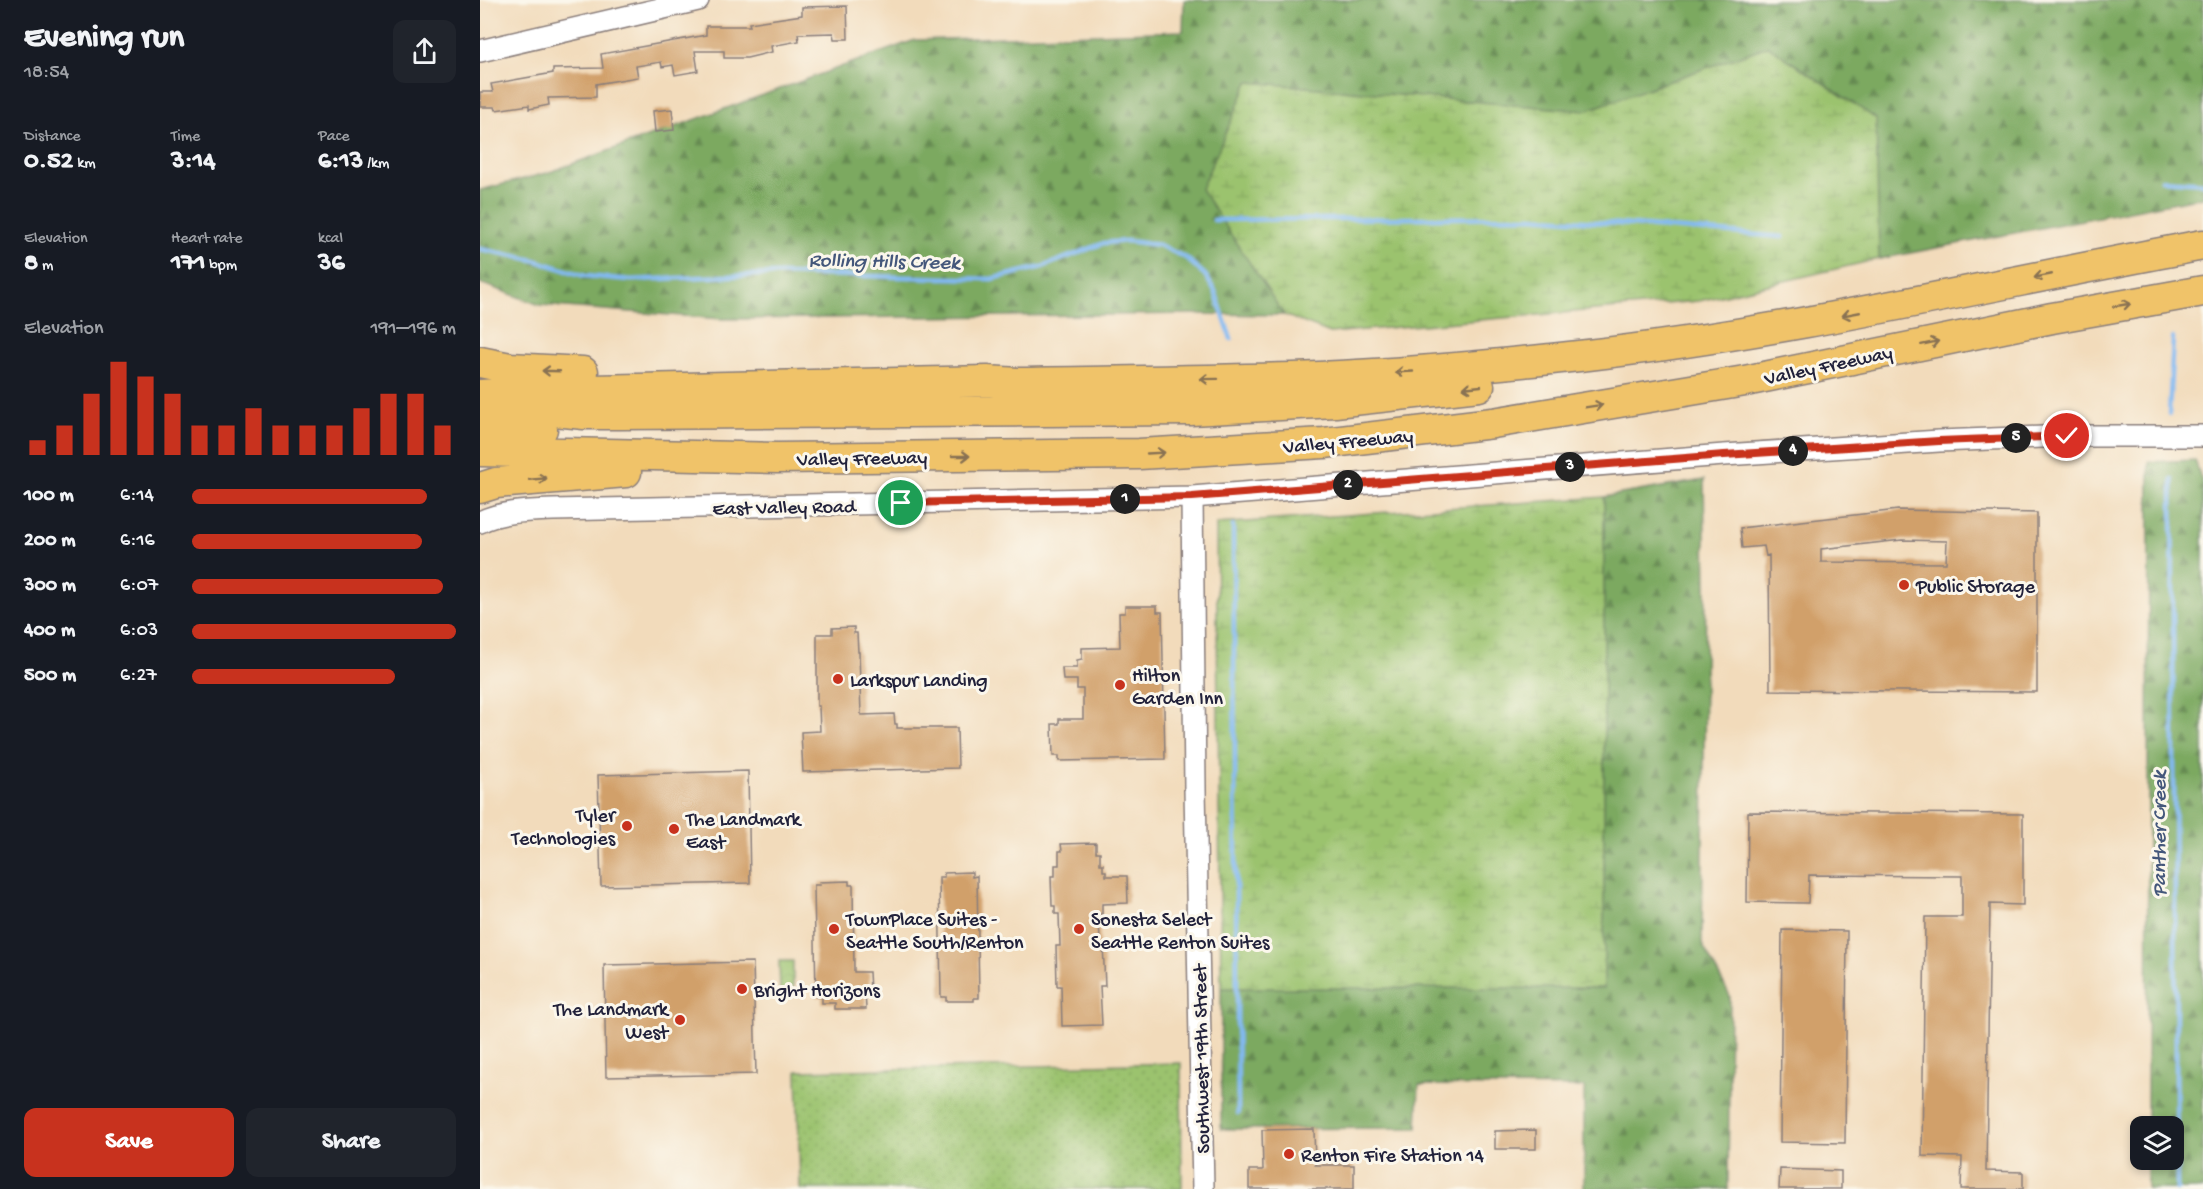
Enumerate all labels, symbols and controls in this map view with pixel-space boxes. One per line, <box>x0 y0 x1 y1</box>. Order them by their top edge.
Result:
text: Evening run <box>24 20 184 58</box>
button: share <box>393 20 456 83</box>
text: 18:54 <box>24 62 69 85</box>
text: Distance <box>24 128 81 147</box>
text: Time <box>171 128 200 147</box>
text: Pace <box>318 128 349 147</box>
text: 0.52 <box>24 147 73 178</box>
text: 3:14 <box>171 147 215 178</box>
text: 6:13 <box>318 147 363 178</box>
text: km <box>73 155 96 174</box>
text: /km <box>363 155 389 174</box>
text: Elevation <box>24 230 88 249</box>
text: Heart rate <box>171 230 243 249</box>
text: kcal <box>318 230 343 249</box>
text: 8 <box>24 249 38 280</box>
text: 171 <box>171 249 206 280</box>
text: 36 <box>318 249 345 280</box>
water label: Rolling Hills Creek <box>808 250 962 277</box>
text: m <box>38 257 53 276</box>
text: bpm <box>206 257 237 276</box>
one-way arrow <box>2033 271 2053 282</box>
one-way arrow <box>2111 300 2131 311</box>
one-way arrow <box>1842 309 1862 320</box>
text: Elevation <box>24 318 104 341</box>
text: 191–196 m <box>370 318 456 341</box>
one-way arrow <box>1920 337 1940 348</box>
street label: Valley Freeway <box>1762 343 1895 392</box>
one-way arrow <box>542 365 562 376</box>
one-way arrow <box>1394 367 1414 378</box>
one-way arrow <box>1199 373 1219 385</box>
one-way arrow <box>1462 382 1482 393</box>
one-way arrow <box>1584 401 1604 412</box>
pin <box>2041 410 2092 461</box>
icon: check <box>2050 419 2083 452</box>
pin: 5 <box>2001 423 2031 453</box>
street label: Valley Freeway <box>1281 426 1414 461</box>
text: 5 <box>2012 428 2020 447</box>
pin: 4 <box>1778 436 1808 466</box>
text: 4 <box>1789 441 1797 460</box>
street label: Valley Freeway <box>796 448 928 473</box>
one-way arrow <box>1146 448 1166 459</box>
one-way arrow <box>951 450 971 462</box>
pin: 3 <box>1555 452 1585 482</box>
text: 3 <box>1566 457 1574 476</box>
pin: 2 <box>1333 470 1363 500</box>
one-way arrow <box>527 473 547 484</box>
text: 2 <box>1344 475 1352 494</box>
pin <box>875 477 926 528</box>
pin: 1 <box>1110 484 1140 514</box>
text: 100 m <box>24 485 74 508</box>
text: 6:14 <box>120 485 154 508</box>
icon: arrive <box>884 486 917 519</box>
text: 1 <box>1122 489 1128 508</box>
street label: East Valley Road <box>712 497 858 522</box>
text: 200 m <box>24 530 75 553</box>
text: 6:16 <box>120 530 155 553</box>
text: 300 m <box>24 575 76 598</box>
text: 6:07 <box>120 575 158 598</box>
place label: Public Storage <box>1915 577 2036 600</box>
marker: Public Storage <box>1897 578 1911 592</box>
text: 400 m <box>24 620 75 643</box>
text: 6:03 <box>120 620 158 643</box>
text: 500 m <box>24 665 76 688</box>
text: 6:27 <box>120 665 157 688</box>
place label: Hilton Garden Inn <box>1132 666 1223 712</box>
place label: Larkspur Landing <box>850 671 988 694</box>
marker: Larkspur Landing <box>831 672 845 686</box>
marker: Hilton Garden Inn <box>1113 678 1127 692</box>
water label: Panther Creek <box>2149 768 2174 897</box>
place label: Tyler Technologies <box>510 806 617 852</box>
place label: The Landmark East <box>685 810 803 856</box>
marker: Tyler Technologies <box>620 819 634 833</box>
marker: The Landmark East <box>667 822 681 836</box>
place label: TownPlace Suites - Seattle South/Renton <box>845 910 1024 956</box>
place label: Sonesta Select Seattle Renton Suites <box>1091 910 1270 956</box>
marker: TownPlace Suites - Seattle South/Renton <box>827 922 841 936</box>
marker: Sonesta Select Seattle Renton Suites <box>1072 922 1086 936</box>
street label: Southwest 19th Street <box>1190 962 1217 1154</box>
place label: Bright Horizons <box>753 981 881 1004</box>
marker: Bright Horizons <box>735 982 749 996</box>
place label: The Landmark West <box>553 1000 670 1046</box>
marker: The Landmark West <box>673 1013 687 1027</box>
button: Save <box>24 1108 234 1177</box>
button: Share <box>246 1108 456 1177</box>
map controls <box>2130 1116 2184 1170</box>
button: layers <box>2130 1116 2184 1170</box>
place label: Renton Fire Station 14 <box>1301 1146 1485 1169</box>
marker: Renton Fire Station 14 <box>1282 1147 1296 1161</box>

